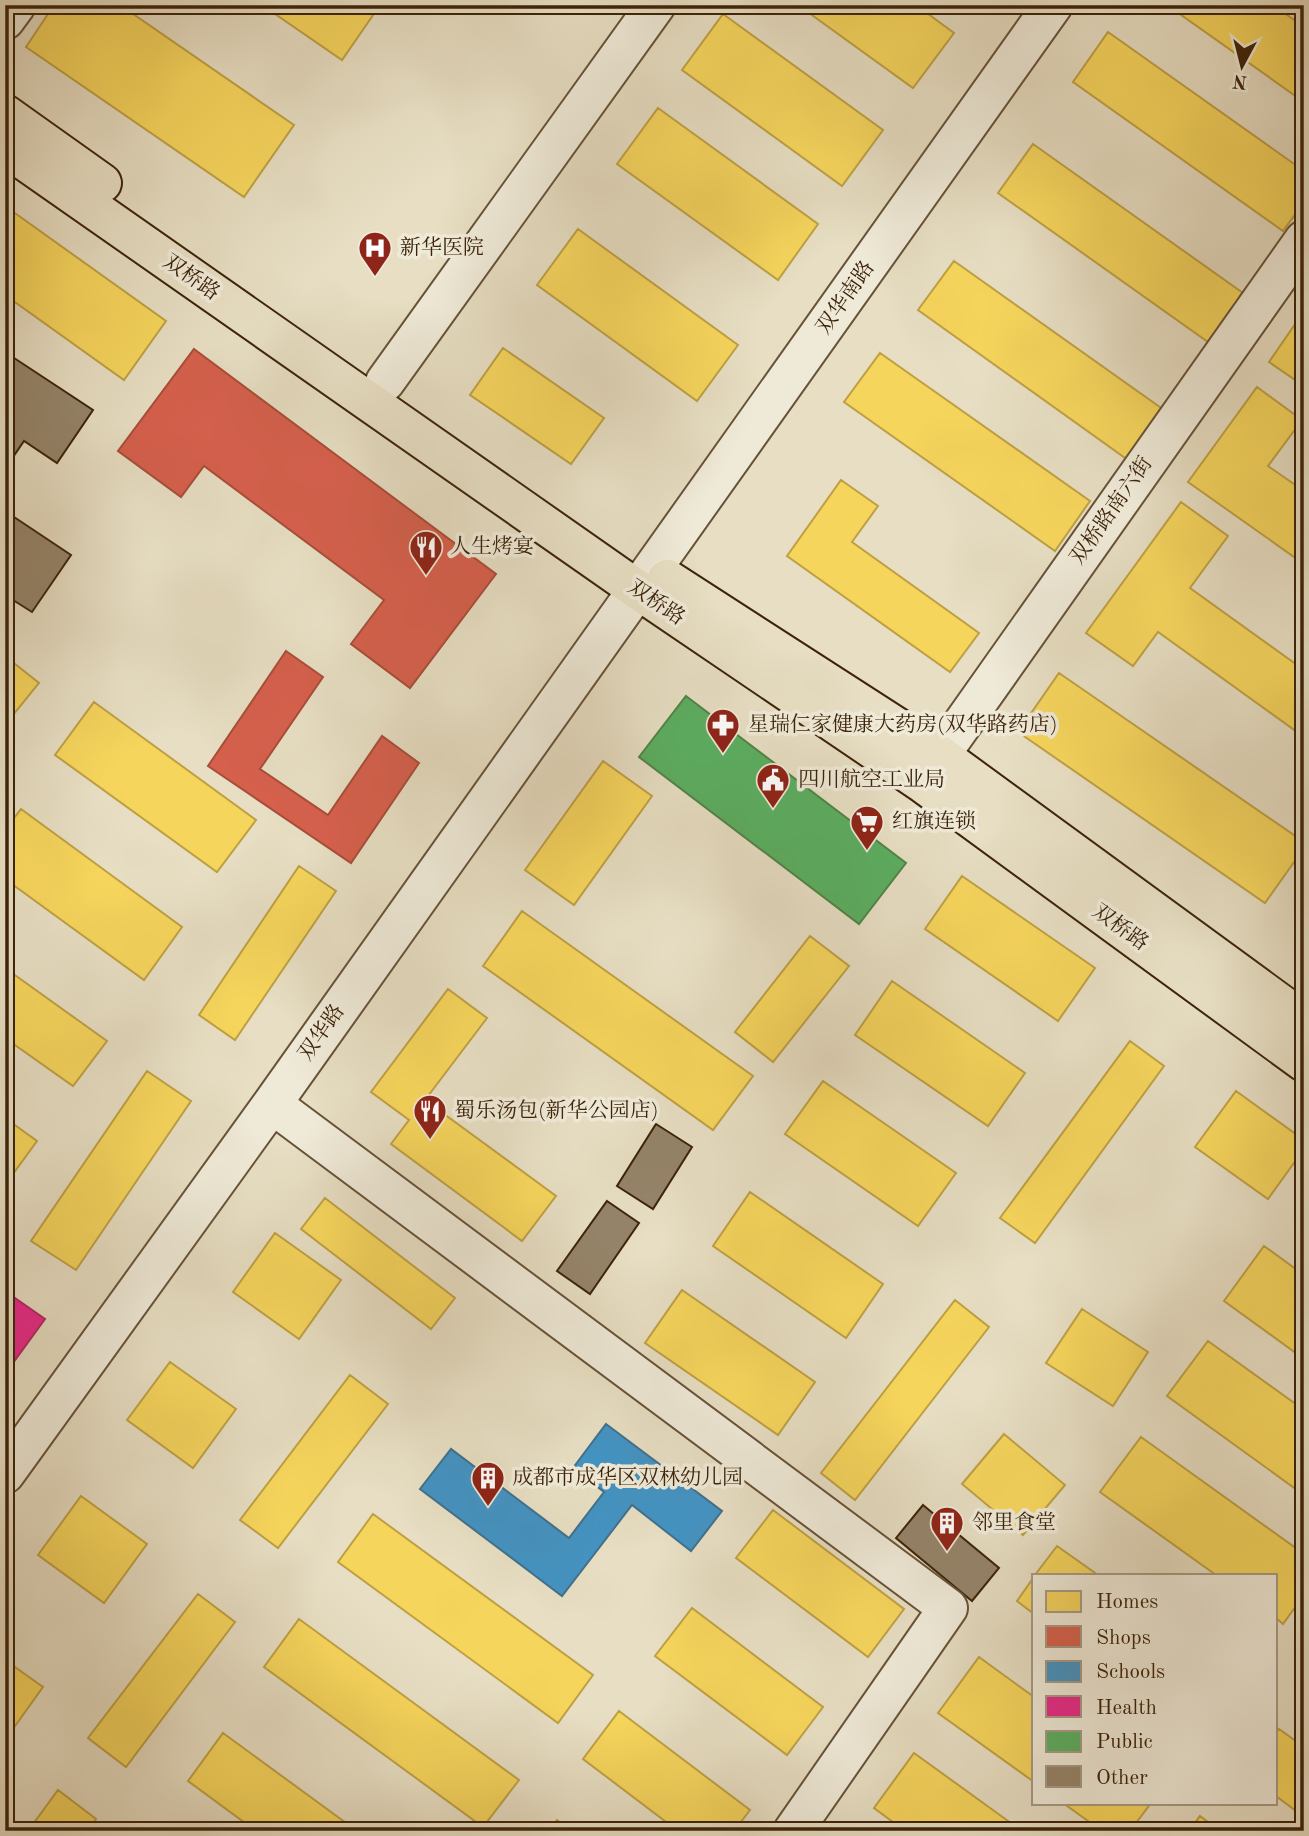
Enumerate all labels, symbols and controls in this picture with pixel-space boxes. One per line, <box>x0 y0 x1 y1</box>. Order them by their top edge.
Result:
north arrow <box>1208 32 1278 102</box>
text: N <box>1231 70 1249 91</box>
hospital icon: 新华医院 <box>356 229 394 278</box>
place label: 新华医院 <box>400 236 484 259</box>
street label: 双桥路 <box>159 250 224 305</box>
street label: 双华南路 <box>812 256 879 338</box>
street label: 双桥路南六街 <box>1066 452 1157 569</box>
restaurant icon: 人生烤宴 <box>407 528 445 577</box>
place label: 人生烤宴 <box>450 535 534 558</box>
street label: 双桥路 <box>624 575 689 629</box>
pharmacy icon: 星瑞仁家健康大药房(双华路药店) <box>704 706 742 755</box>
place label: 星瑞仁家健康大药房(双华路药店) <box>748 713 1058 736</box>
public building icon: 四川航空工业局 <box>754 761 792 810</box>
place label: 四川航空工业局 <box>798 768 945 791</box>
supermarket icon: 红旗连锁 <box>848 803 886 852</box>
place label: 红旗连锁 <box>892 810 976 833</box>
street label: 双桥路 <box>1088 899 1153 955</box>
street label: 双华路 <box>294 1000 349 1065</box>
restaurant icon: 蜀乐汤包(新华公园店) <box>411 1092 449 1141</box>
place label: 蜀乐汤包(新华公园店) <box>454 1099 659 1122</box>
building icon: 成都市成华区双林幼儿园 <box>469 1459 507 1508</box>
place label: 成都市成华区双林幼儿园 <box>512 1466 743 1489</box>
building icon: 邻里食堂 <box>928 1504 966 1553</box>
place label: 邻里食堂 <box>972 1511 1056 1534</box>
legend <box>1032 1574 1278 1804</box>
text: Homes <box>1096 1592 1158 1613</box>
text: Shops <box>1096 1628 1151 1649</box>
text: Schools <box>1096 1662 1165 1683</box>
text: Health <box>1096 1698 1157 1719</box>
text: Public <box>1096 1732 1153 1753</box>
text: Other <box>1096 1768 1148 1789</box>

